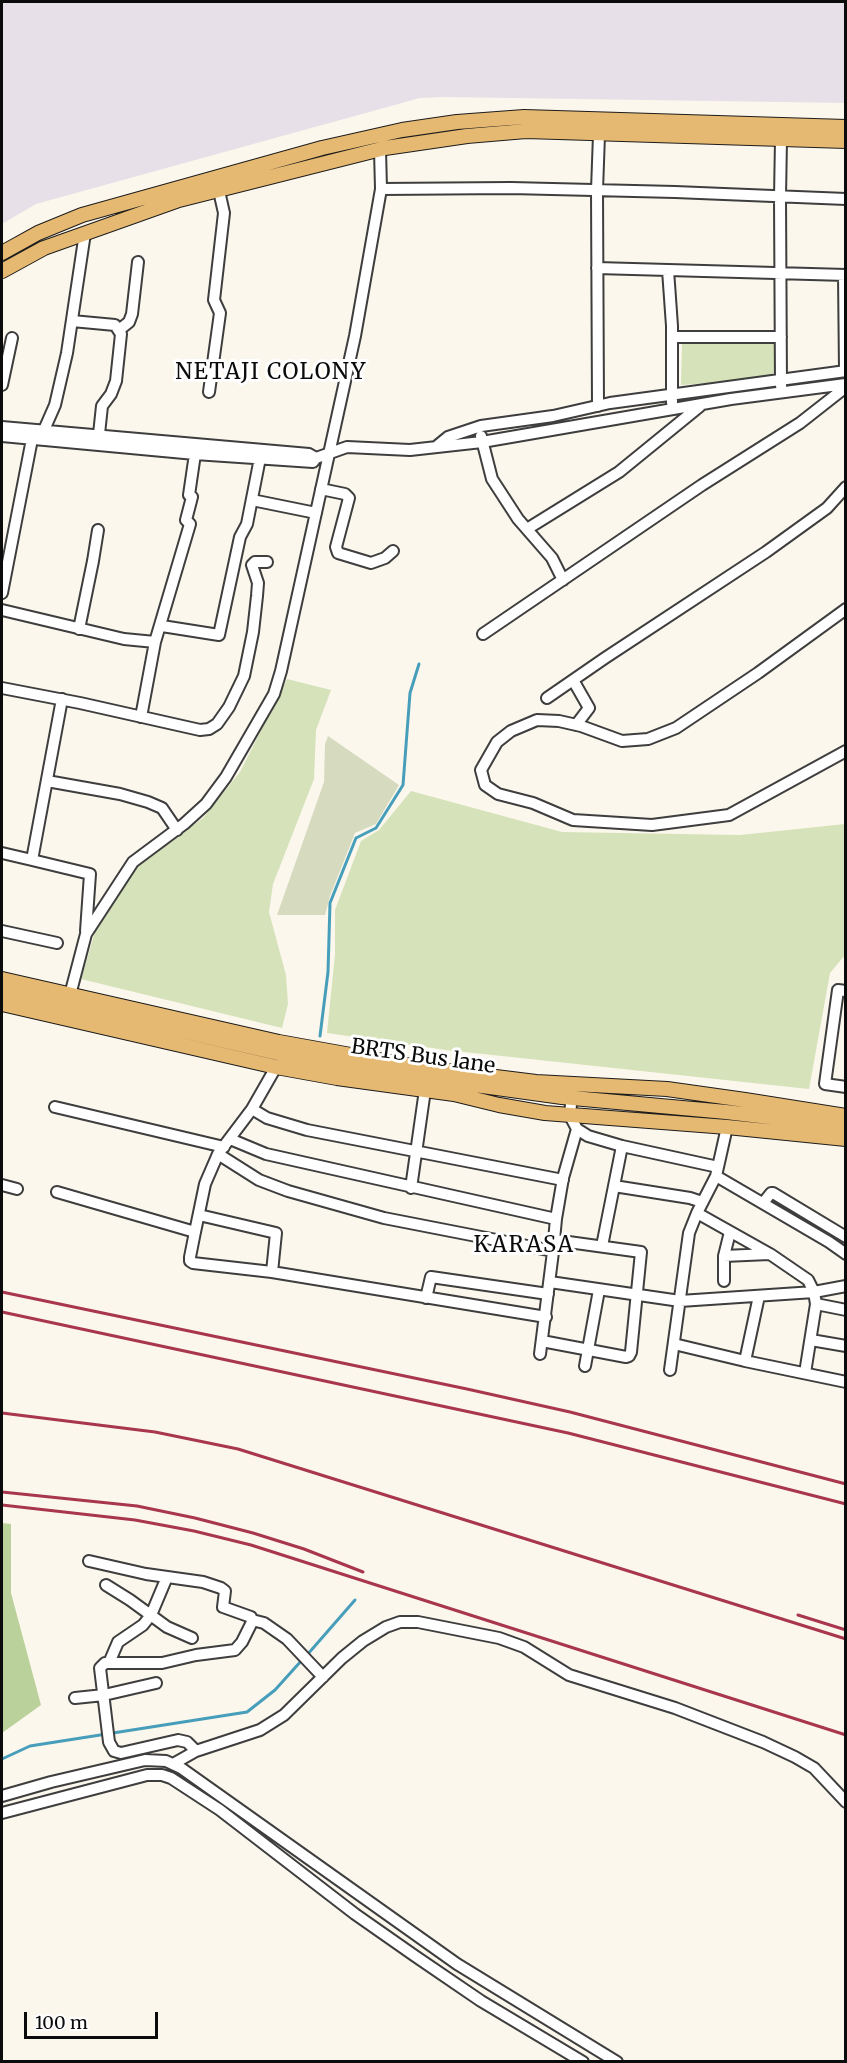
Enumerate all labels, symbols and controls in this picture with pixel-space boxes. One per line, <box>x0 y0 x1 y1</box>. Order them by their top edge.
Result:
district label: NETAJI COLONY <box>175 360 367 386</box>
street label: BRTS Bus lane <box>349 1034 497 1080</box>
district label: KARASA <box>473 1233 575 1259</box>
scale bar <box>27 2000 160 2038</box>
text: 100 m <box>35 2011 88 2034</box>

